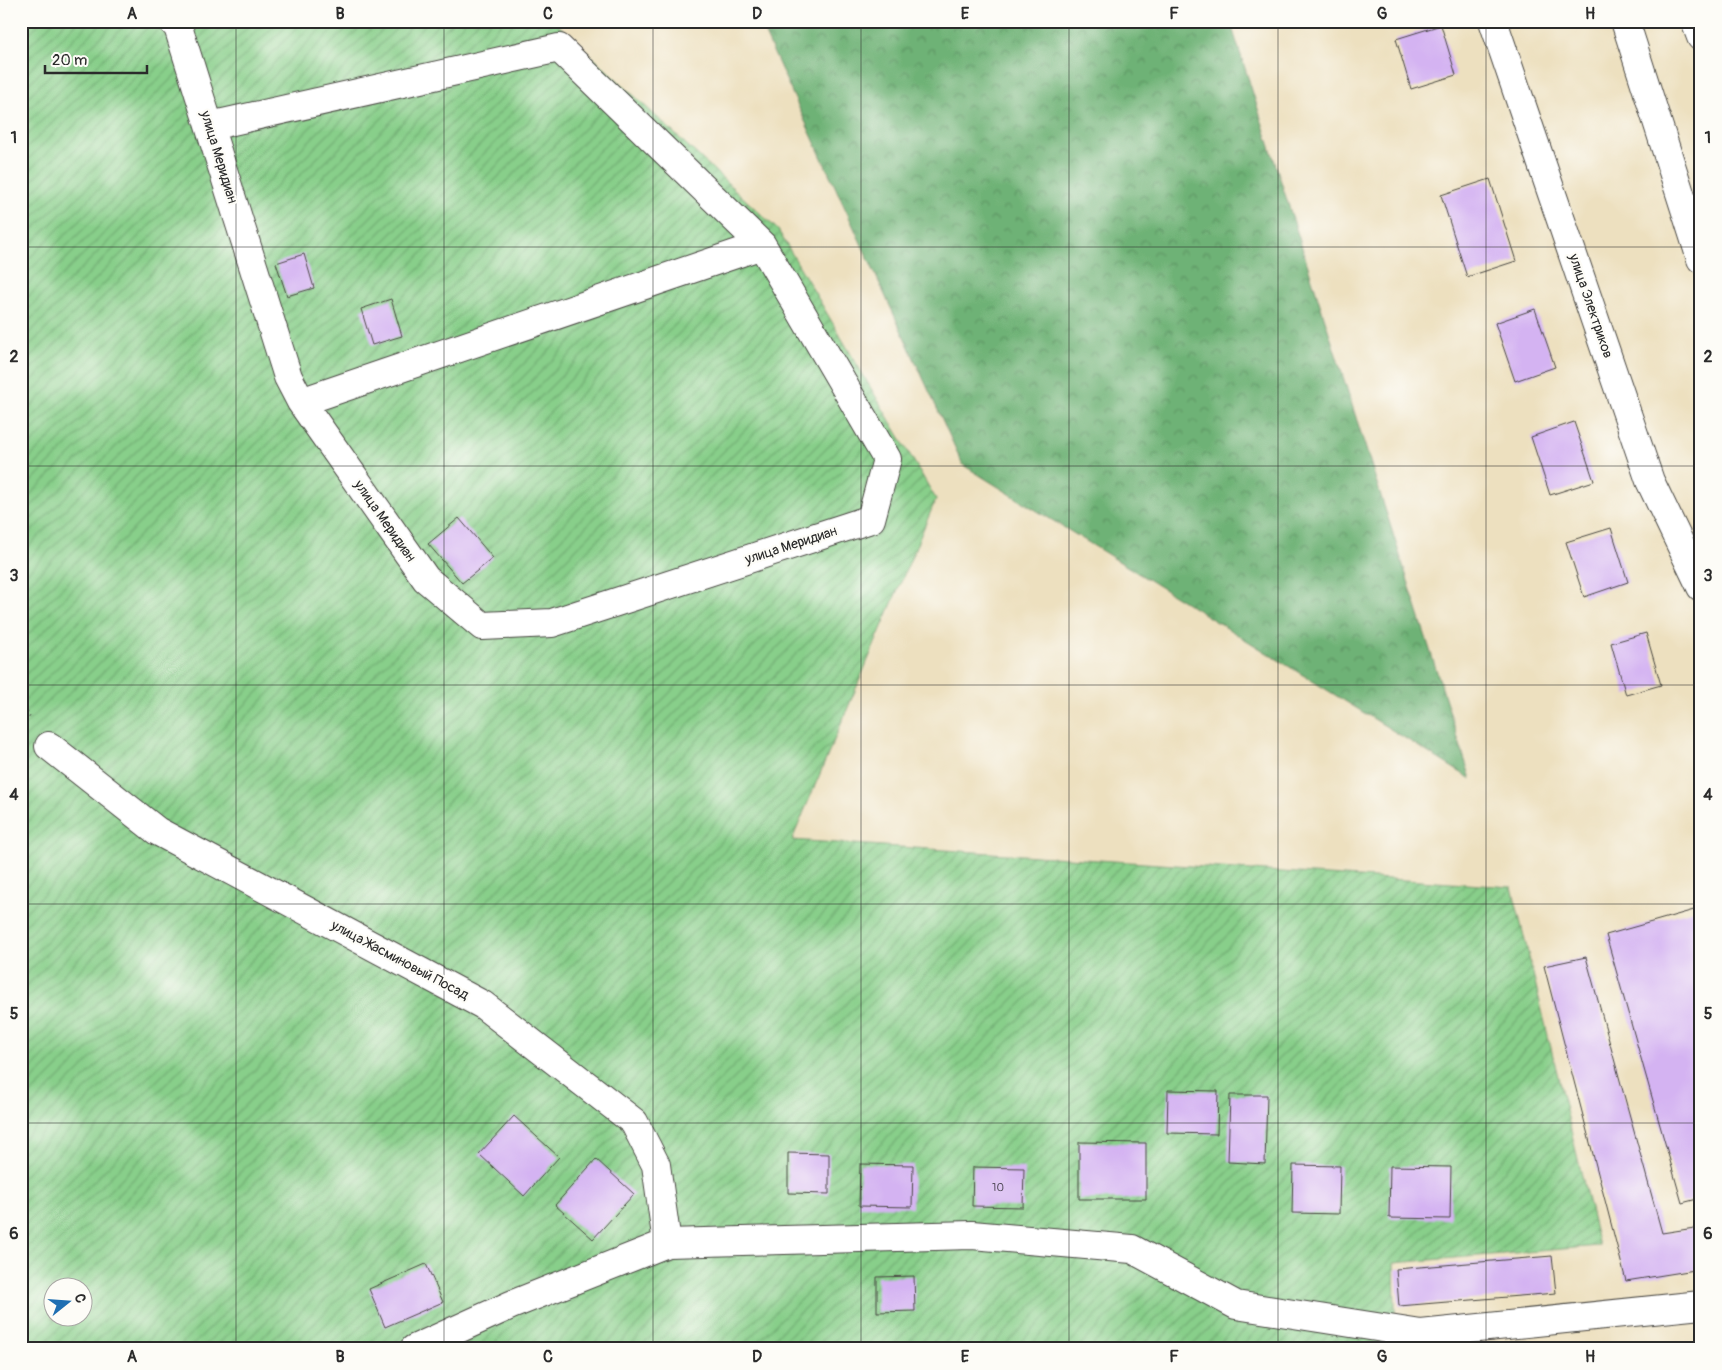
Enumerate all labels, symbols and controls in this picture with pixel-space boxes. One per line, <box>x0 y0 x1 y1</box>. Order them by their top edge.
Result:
text: A <box>127 4 138 24</box>
text: B <box>335 4 345 24</box>
text: C <box>543 4 553 24</box>
text: D <box>752 4 762 24</box>
text: E <box>961 4 970 24</box>
text: F <box>1169 4 1179 24</box>
text: G <box>1377 4 1388 24</box>
text: H <box>1585 4 1595 24</box>
scale bar <box>45 42 148 74</box>
text: 20 m <box>52 51 87 70</box>
street label: улица Меридиан <box>197 108 241 205</box>
text: 1 <box>11 128 17 148</box>
text: 1 <box>1705 128 1711 148</box>
street label: улица Электриков <box>1565 251 1617 361</box>
text: 2 <box>10 347 19 367</box>
text: 2 <box>1704 347 1713 367</box>
street label: улица Меридиан <box>350 476 419 565</box>
street label: улица Меридиан <box>742 522 839 568</box>
text: 3 <box>10 566 19 586</box>
text: 3 <box>1704 566 1713 586</box>
text: 4 <box>9 785 19 805</box>
text: 4 <box>1703 785 1713 805</box>
street label: улица Жасминовый Посад <box>327 916 472 1004</box>
text: 5 <box>10 1004 19 1024</box>
text: 5 <box>1704 1004 1713 1024</box>
house number: 10 <box>992 1181 1004 1194</box>
text: 6 <box>9 1224 19 1244</box>
text: 6 <box>1703 1224 1713 1244</box>
north arrow <box>42 1278 92 1328</box>
text: С <box>71 1292 89 1305</box>
text: A <box>127 1347 138 1367</box>
text: B <box>335 1347 345 1367</box>
text: C <box>543 1347 553 1367</box>
text: D <box>752 1347 762 1367</box>
text: E <box>961 1347 970 1367</box>
text: F <box>1169 1347 1179 1367</box>
text: G <box>1377 1347 1388 1367</box>
text: H <box>1585 1347 1595 1367</box>

